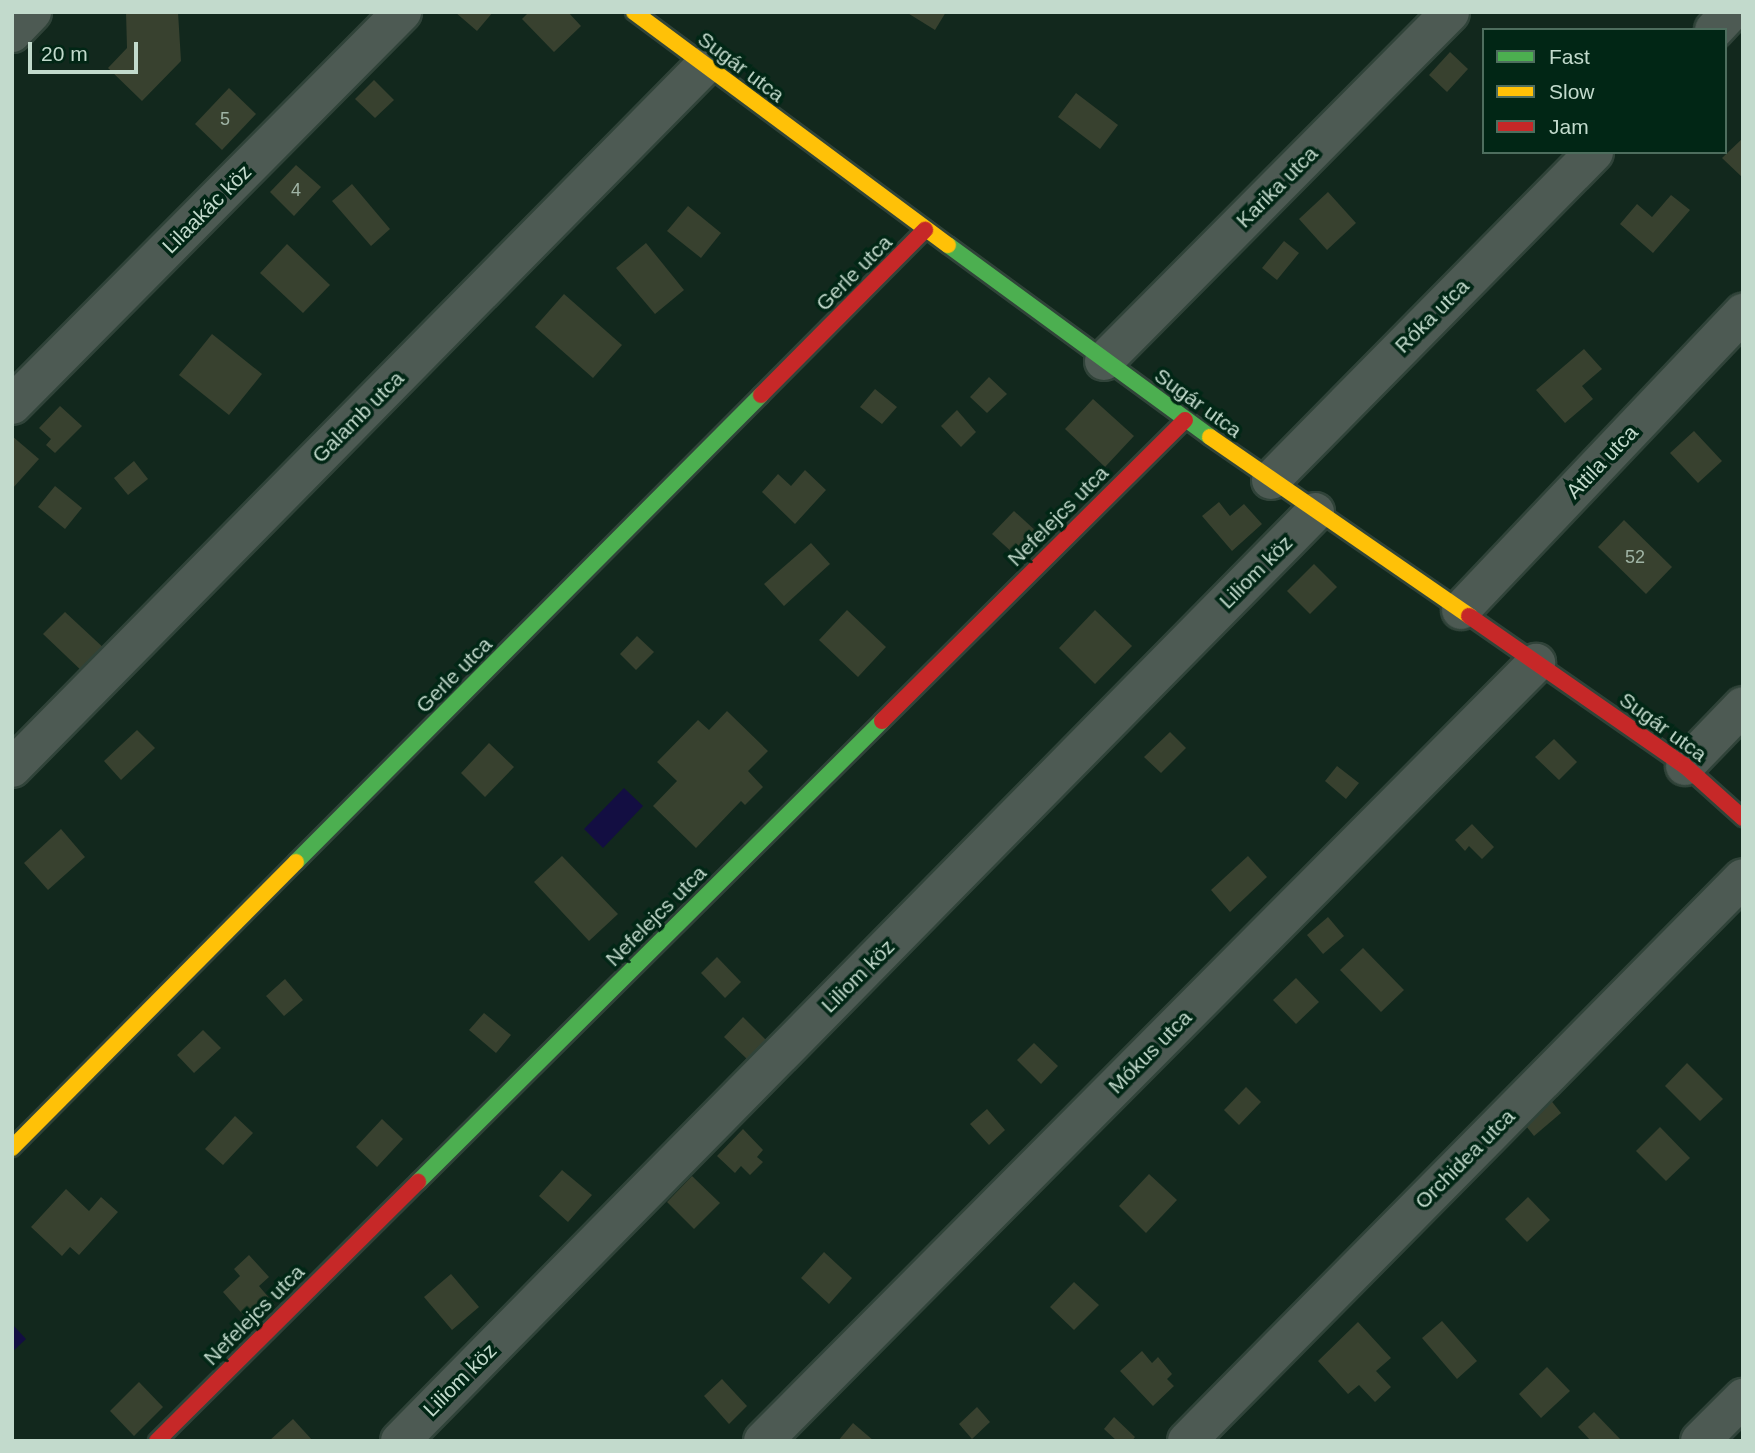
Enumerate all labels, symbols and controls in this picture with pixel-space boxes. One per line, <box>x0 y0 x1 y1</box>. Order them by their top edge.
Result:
street label: Sugár utca <box>693 26 789 108</box>
scale bar <box>32 28 142 72</box>
legend <box>1482 28 1727 154</box>
text: 20 m <box>41 42 88 65</box>
text: Fast <box>1549 45 1590 68</box>
text: Slow <box>1549 80 1595 103</box>
house number: 5 <box>220 108 230 130</box>
text: Jam <box>1549 115 1589 138</box>
street label: Karika utca <box>1231 141 1323 233</box>
street label: Lilaakác köz <box>157 159 257 259</box>
house number: 4 <box>291 179 301 201</box>
street label: Gerle utca <box>811 230 897 316</box>
street label: Róka utca <box>1390 274 1474 358</box>
street label: Sugár utca <box>1150 363 1246 443</box>
street label: Galamb utca <box>307 366 409 468</box>
street label: Attila utca <box>1561 420 1643 504</box>
street label: Nefelejcs utca <box>1002 460 1114 572</box>
street label: Liliom köz <box>1214 530 1298 614</box>
house number: 52 <box>1625 546 1645 568</box>
street label: Gerle utca <box>411 632 497 718</box>
street label: Sugár utca <box>1615 687 1711 767</box>
street label: Nefelejcs utca <box>600 860 712 972</box>
street label: Liliom köz <box>816 934 900 1018</box>
street label: Mókus utca <box>1103 1005 1197 1099</box>
street label: Orchidea utca <box>1410 1104 1520 1214</box>
street label: Nefelejcs utca <box>198 1259 310 1371</box>
street label: Liliom köz <box>418 1338 502 1422</box>

